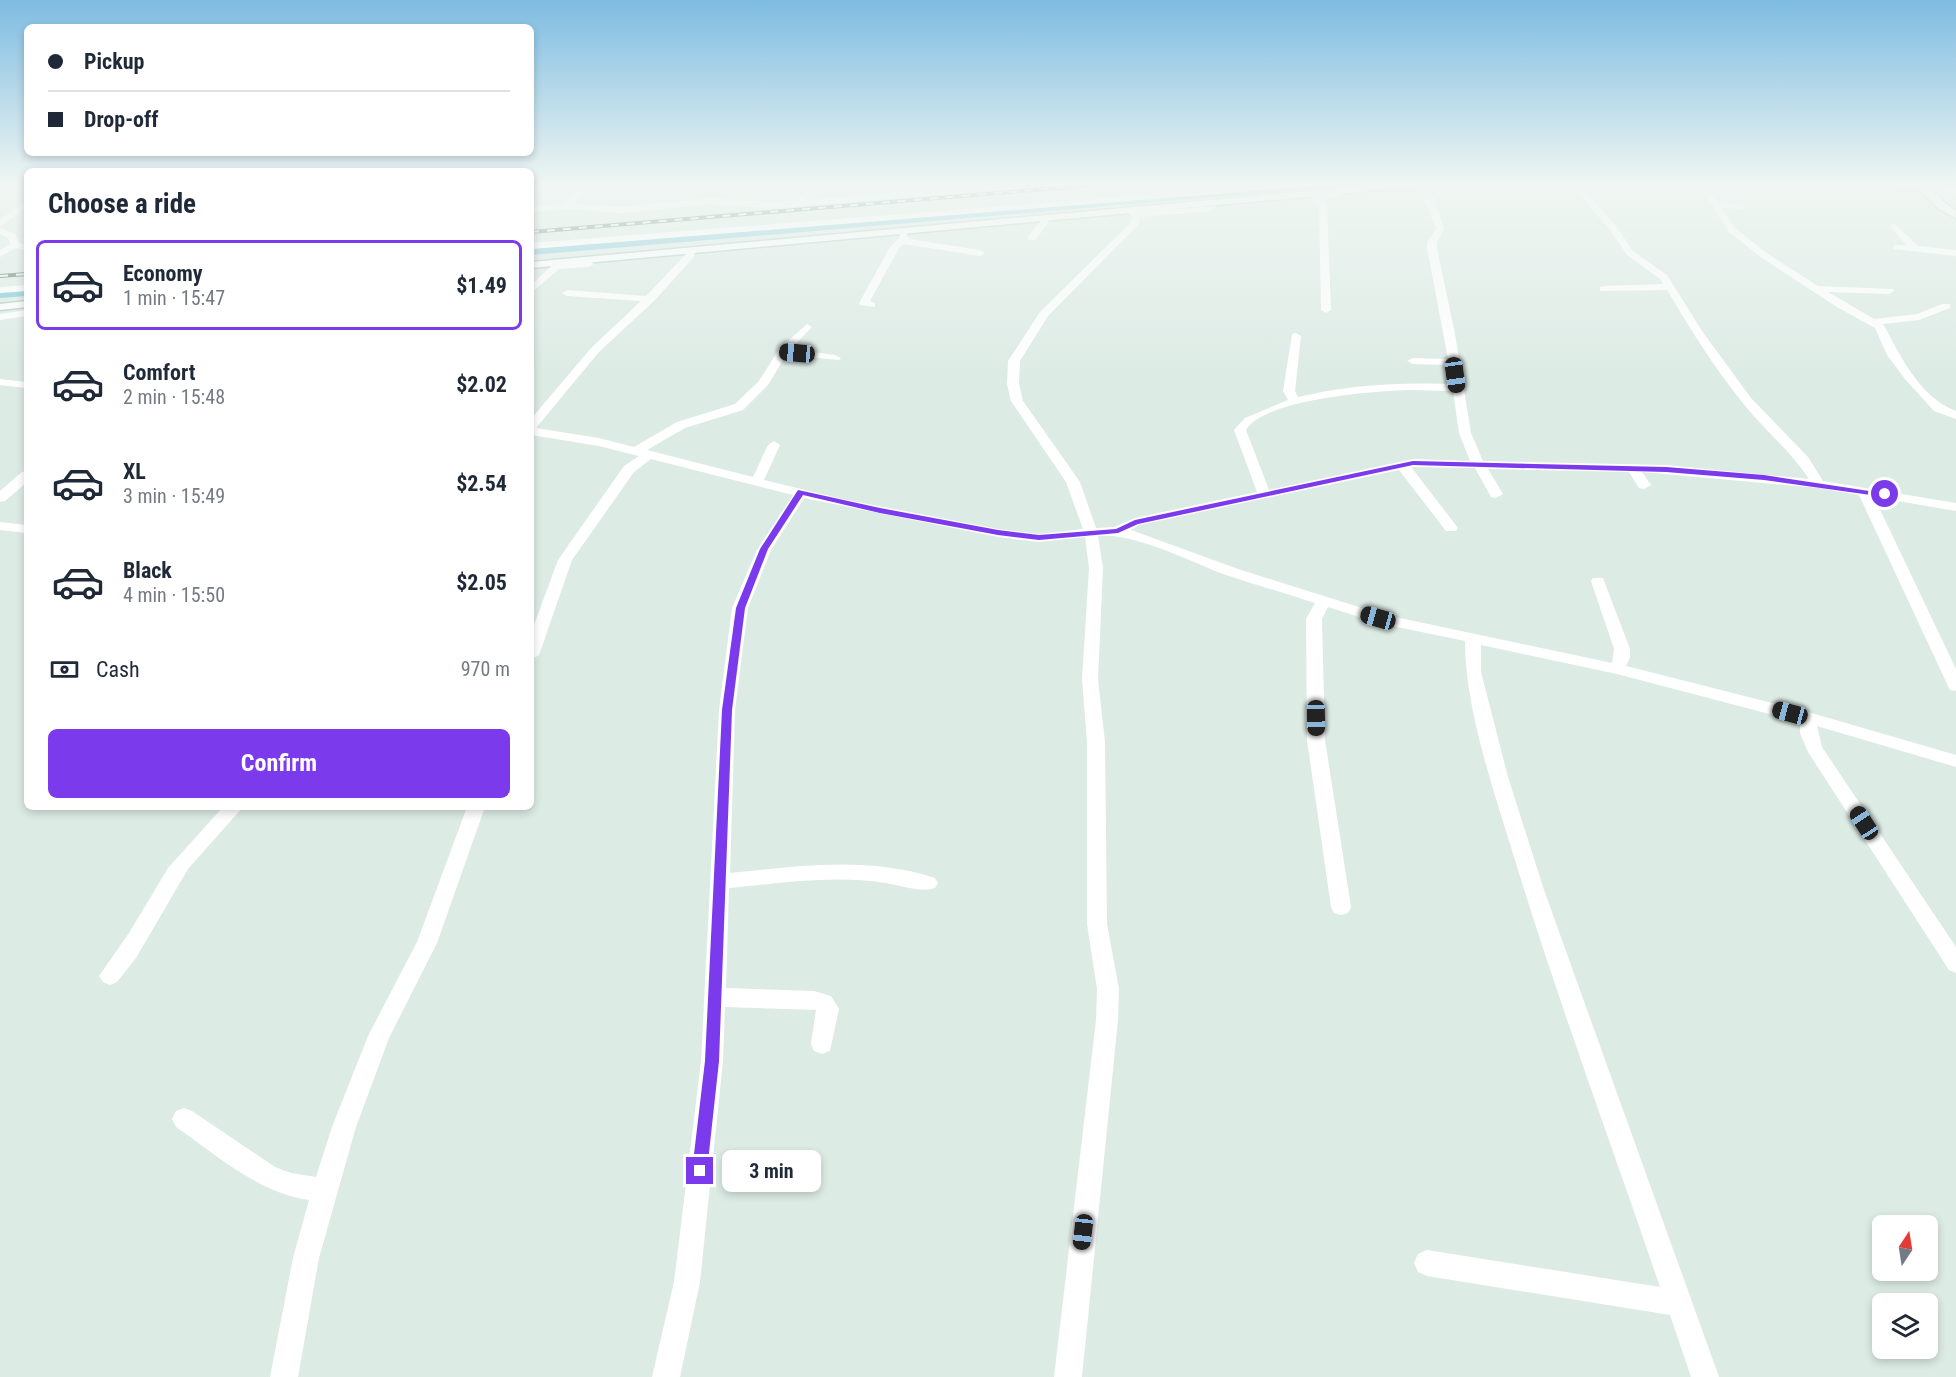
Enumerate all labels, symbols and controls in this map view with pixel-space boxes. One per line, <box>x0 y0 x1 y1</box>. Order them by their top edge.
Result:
text: Pickup <box>84 49 144 74</box>
text: Drop-off <box>84 107 158 132</box>
text: Choose a ride <box>48 188 196 220</box>
icon: car <box>51 258 105 312</box>
text: Economy <box>123 261 203 286</box>
text: $1.49 <box>456 273 507 298</box>
text: 1 min · 15:47 <box>123 286 225 310</box>
car <box>778 342 816 364</box>
car <box>1444 356 1466 394</box>
icon: car <box>51 357 105 411</box>
text: Comfort <box>123 360 196 385</box>
text: $2.02 <box>456 372 507 397</box>
text: 2 min · 15:48 <box>123 385 225 409</box>
icon: car <box>51 456 105 510</box>
text: XL <box>123 459 146 484</box>
text: $2.54 <box>456 471 507 496</box>
route start <box>1871 480 1898 507</box>
text: 3 min · 15:49 <box>123 484 225 508</box>
icon: car <box>51 555 105 609</box>
text: Black <box>123 558 172 583</box>
text: $2.05 <box>456 570 507 595</box>
text: 4 min · 15:50 <box>123 583 225 607</box>
car <box>1358 604 1398 632</box>
icon: cash <box>48 653 81 686</box>
text: Cash <box>96 657 140 682</box>
text: 970 m <box>461 657 510 681</box>
car <box>1307 700 1325 736</box>
car <box>1770 700 1810 726</box>
button: Confirm <box>48 729 510 798</box>
car <box>1847 803 1881 843</box>
callout: 3 min <box>721 1150 820 1192</box>
route end <box>686 1157 713 1184</box>
text: 3 min <box>749 1159 794 1183</box>
car <box>1072 1213 1094 1251</box>
north arrow <box>1872 1215 1938 1281</box>
map controls <box>1872 1215 1938 1359</box>
button: layers <box>1872 1293 1938 1359</box>

